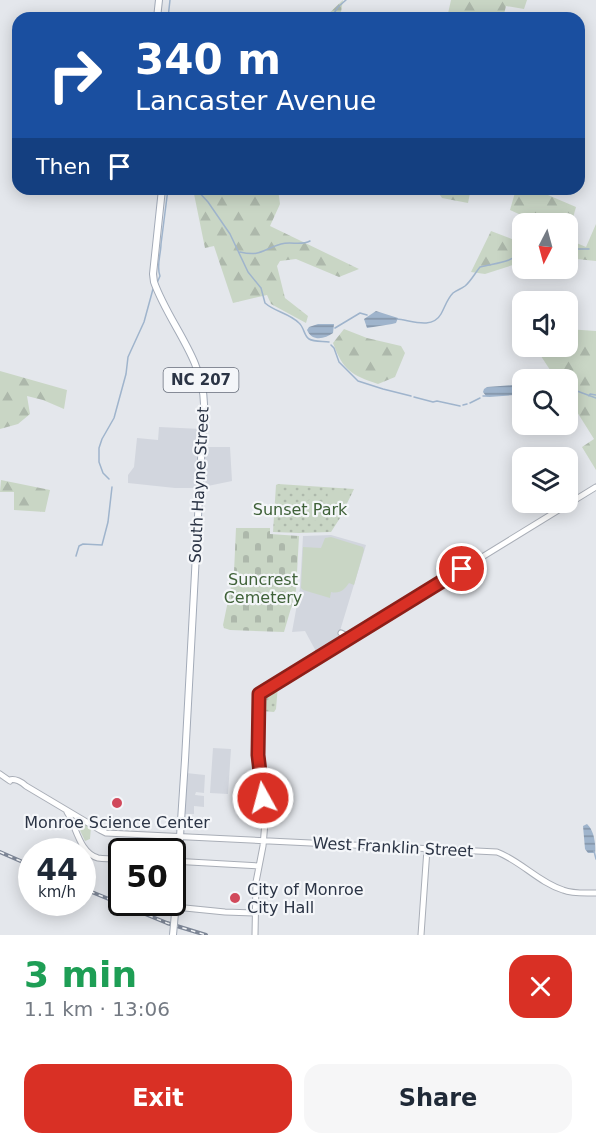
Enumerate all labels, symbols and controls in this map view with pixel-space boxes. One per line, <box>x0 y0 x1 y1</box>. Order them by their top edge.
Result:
text: 340 m <box>135 35 281 84</box>
icon: right <box>36 36 114 114</box>
text: Lancaster Avenue <box>135 85 376 116</box>
icon: arrive <box>103 150 136 183</box>
text: Then <box>36 154 91 179</box>
north arrow <box>512 213 578 279</box>
map controls <box>512 213 578 513</box>
button: sound <box>512 291 578 357</box>
road number: NC 207 <box>164 368 238 392</box>
button: search <box>512 369 578 435</box>
street label: South Hayne Street <box>185 406 213 564</box>
button: layers <box>512 447 578 513</box>
park label: Sunset Park <box>253 500 348 519</box>
pin <box>436 543 487 594</box>
icon: arrive <box>445 552 478 585</box>
park label: Suncrest Cemetery <box>224 570 302 607</box>
position arrow <box>231 766 295 830</box>
marker: Monroe Science Center <box>110 796 124 810</box>
place label: Monroe Science Center <box>24 813 210 832</box>
street label: West Franklin Street <box>312 833 474 861</box>
speed limit sign: 50 <box>108 838 186 916</box>
text: 44 <box>36 852 78 887</box>
place label: City of Monroe City Hall <box>247 880 364 917</box>
text: km/h <box>38 883 76 901</box>
marker: City of Monroe City Hall <box>228 891 242 905</box>
text: 3 min <box>24 954 137 995</box>
button: close <box>509 955 572 1018</box>
text: 1.1 km · 13:06 <box>24 997 170 1021</box>
button: Exit <box>24 1064 292 1133</box>
button: Share <box>304 1064 572 1133</box>

